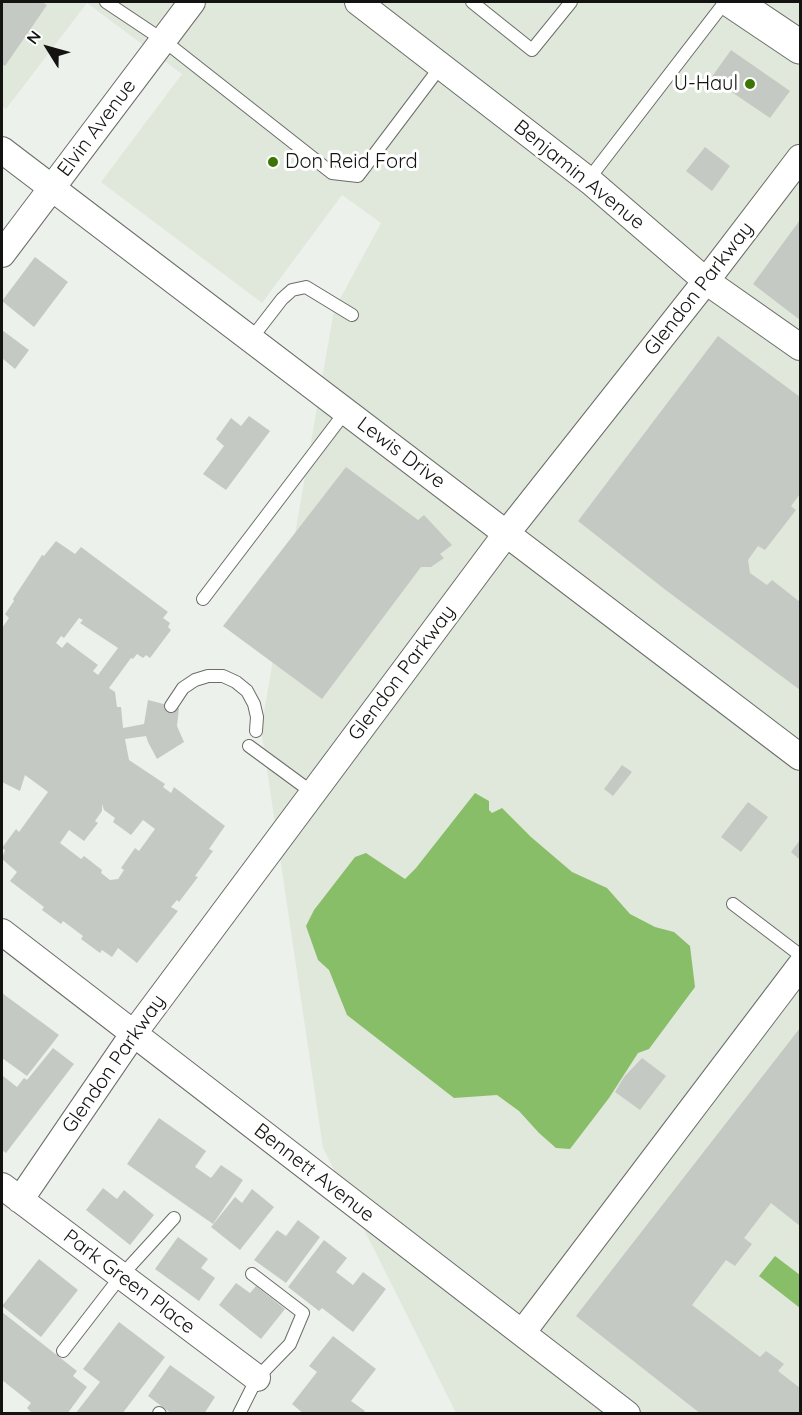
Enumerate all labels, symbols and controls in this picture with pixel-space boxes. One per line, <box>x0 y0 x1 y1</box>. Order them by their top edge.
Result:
north arrow <box>18 18 78 78</box>
text: N <box>22 26 45 48</box>
place label: U-Haul <box>674 72 738 96</box>
street label: Elvin Avenue <box>53 75 141 181</box>
marker: U-Haul <box>743 77 757 91</box>
street label: Benjamin Avenue <box>509 115 649 235</box>
place label: Don Reid Ford <box>285 150 418 174</box>
marker: Don Reid Ford <box>266 155 280 169</box>
street label: Glendon Parkway <box>639 217 759 361</box>
street label: Lewis Drive <box>352 412 450 494</box>
street label: Glendon Parkway <box>343 601 461 745</box>
street label: Glendon Parkway <box>57 990 171 1138</box>
street label: Bennett Avenue <box>249 1119 379 1227</box>
street label: Park Green Place <box>58 1225 200 1339</box>

